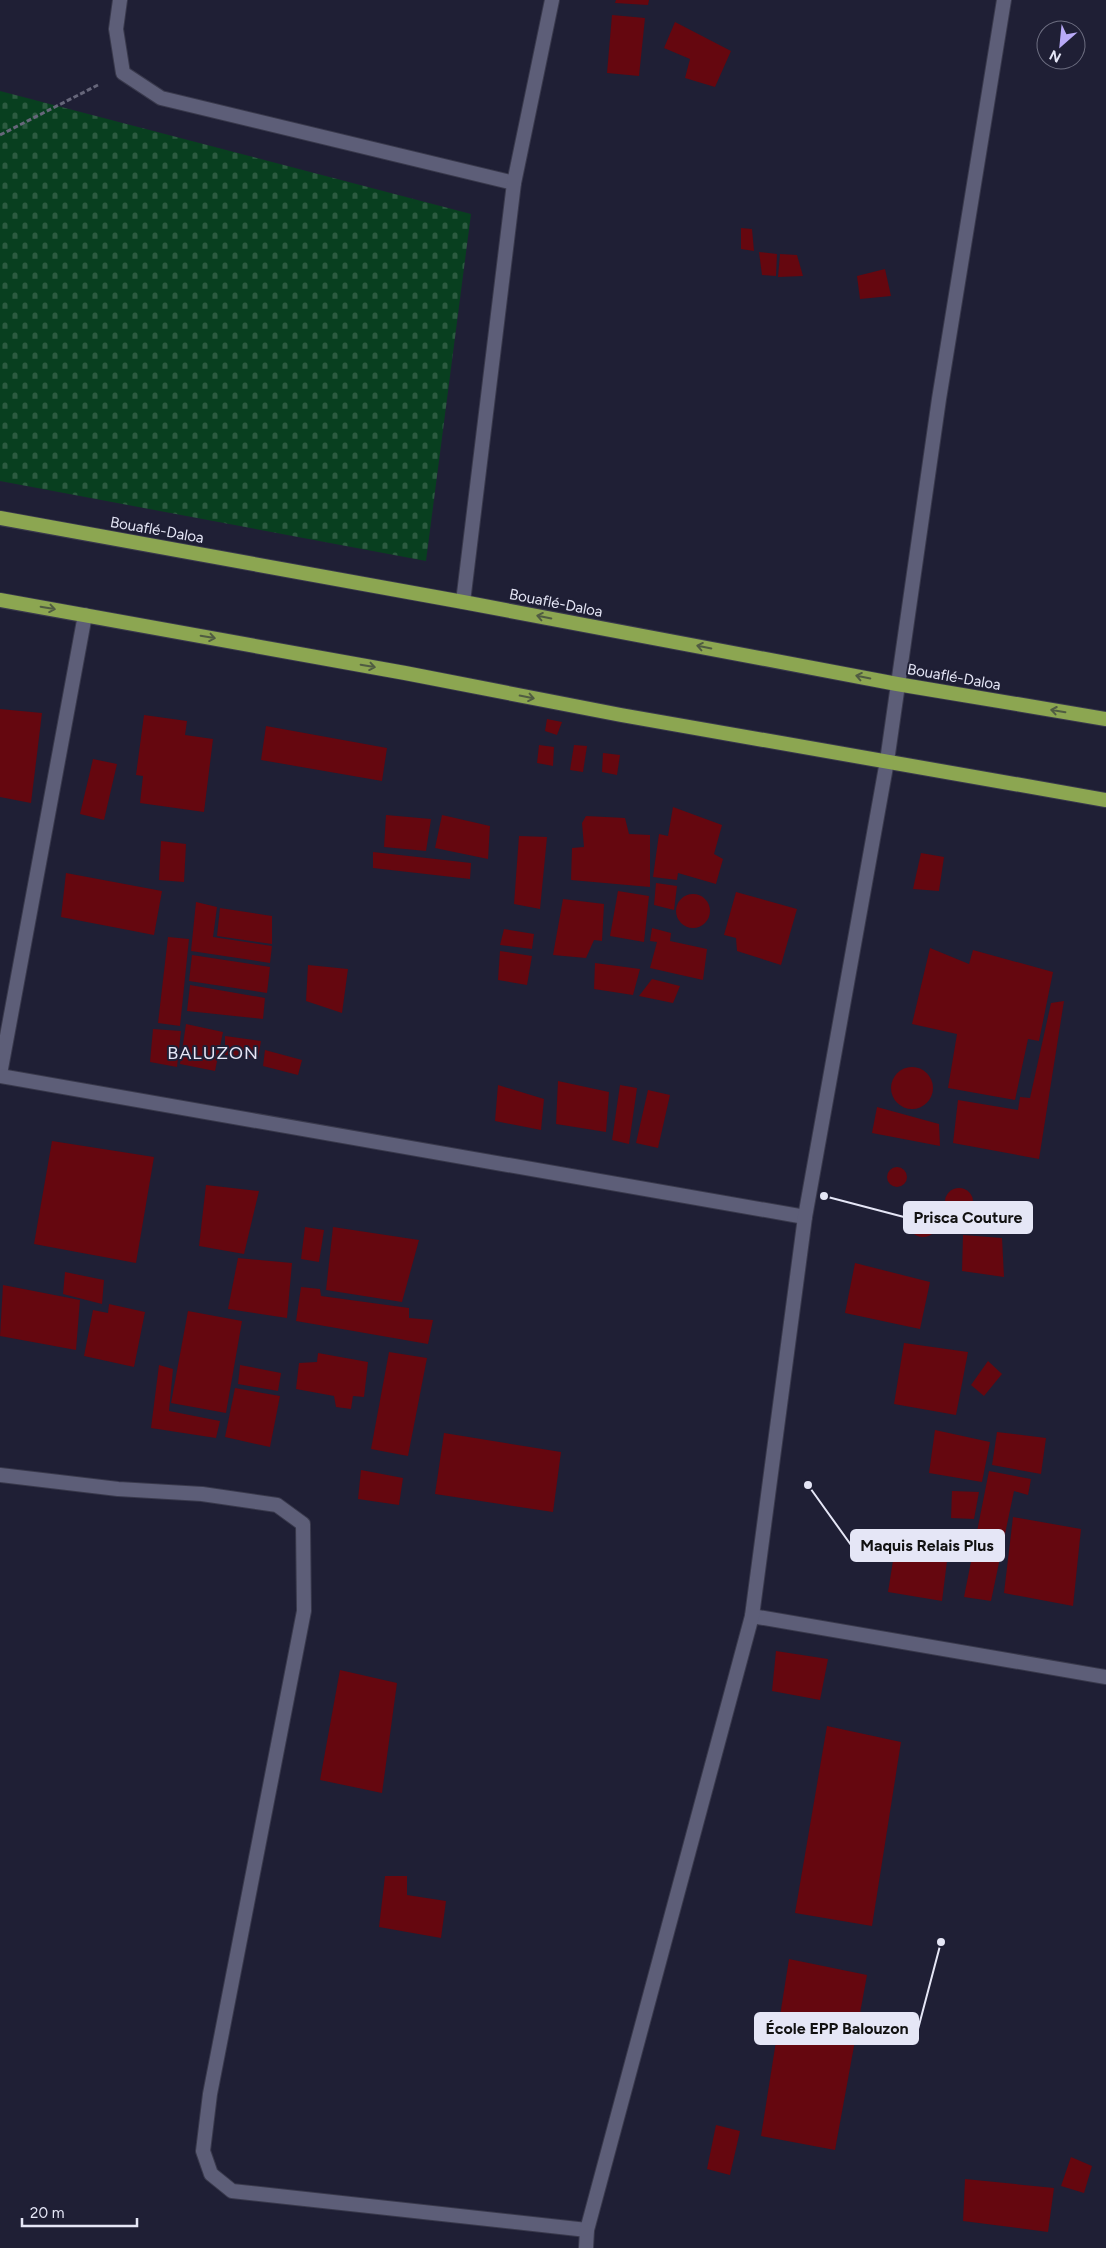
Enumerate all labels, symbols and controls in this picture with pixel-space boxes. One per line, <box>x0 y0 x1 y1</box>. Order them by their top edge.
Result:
north arrow <box>1036 20 1086 70</box>
text: N <box>1047 46 1064 66</box>
street label: Bouaflé-Daloa <box>109 513 205 547</box>
street label: Bouaflé-Daloa <box>508 585 604 621</box>
one-way arrow <box>40 604 56 614</box>
one-way arrow <box>536 612 552 622</box>
one-way arrow <box>200 633 216 643</box>
one-way arrow <box>696 642 712 652</box>
street label: Bouaflé-Daloa <box>906 660 1002 694</box>
one-way arrow <box>359 662 375 671</box>
one-way arrow <box>856 672 872 682</box>
one-way arrow <box>519 692 535 702</box>
one-way arrow <box>1050 706 1066 716</box>
district label: BALUZON <box>167 1042 259 1064</box>
callout: Prisca Couture <box>904 1202 1032 1233</box>
text: Prisca Couture <box>914 1208 1023 1227</box>
callout: Maquis Relais Plus <box>851 1530 1004 1561</box>
text: Maquis Relais Plus <box>860 1536 994 1555</box>
callout: École EPP Balouzon <box>755 2013 918 2044</box>
text: École EPP Balouzon <box>765 2019 909 2038</box>
scale bar <box>22 2196 138 2228</box>
text: 20 m <box>30 2204 64 2222</box>

